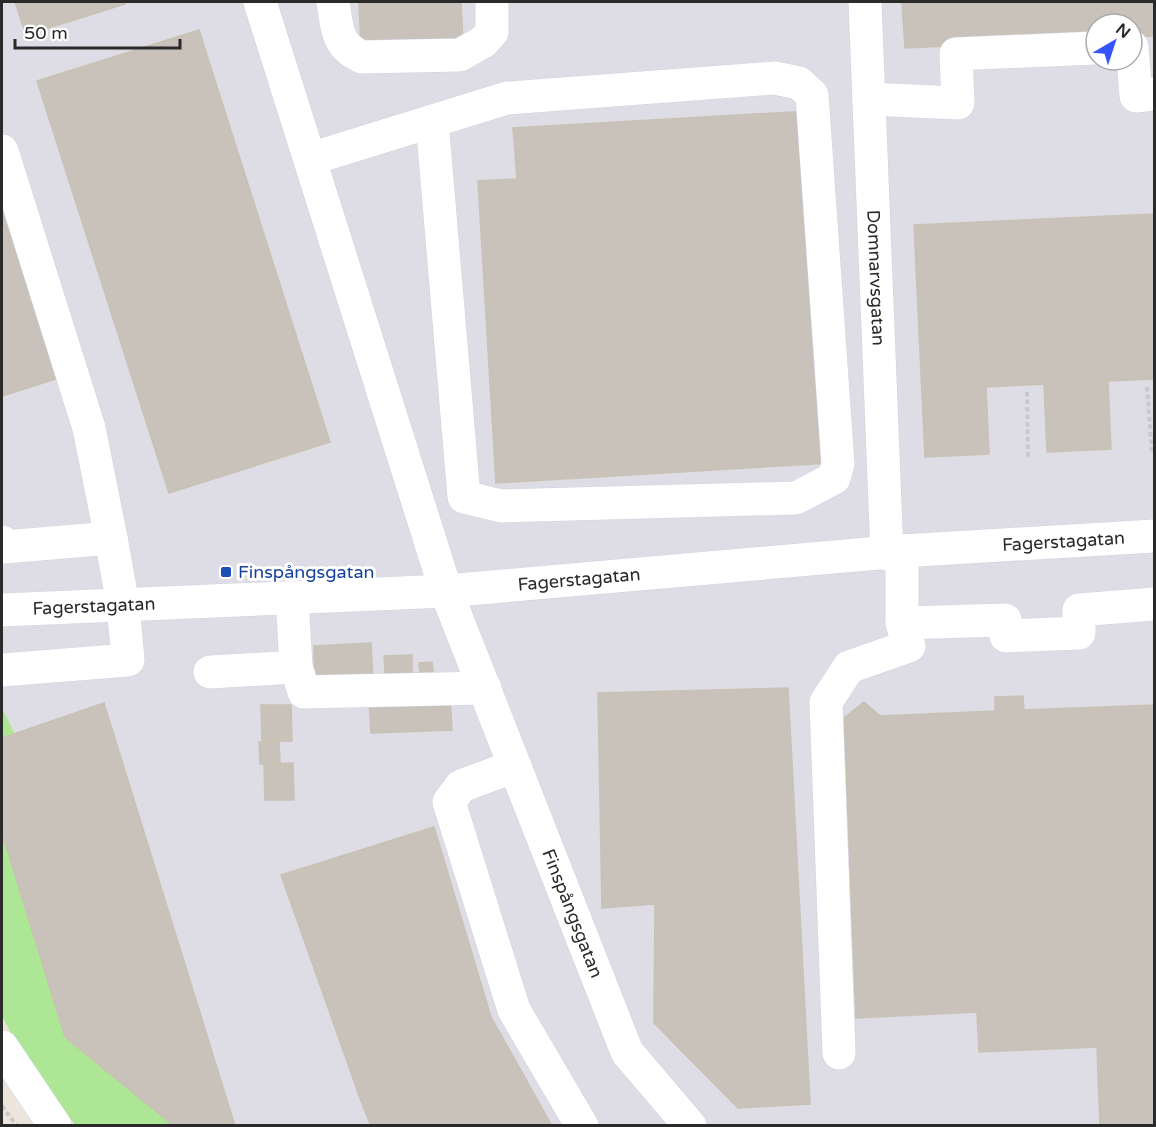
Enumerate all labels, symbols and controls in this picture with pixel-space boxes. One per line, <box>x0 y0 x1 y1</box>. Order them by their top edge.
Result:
scale bar <box>15 12 180 50</box>
north arrow <box>1084 12 1144 72</box>
text: N <box>1112 19 1134 43</box>
text: 50 m <box>24 22 68 44</box>
street label: Domnarvsgatan <box>862 209 890 346</box>
street label: Fagerstagatan <box>1002 527 1126 556</box>
place label: Finspångsgatan <box>238 561 374 583</box>
street label: Fagerstagatan <box>517 563 641 596</box>
marker: Finspångsgatan <box>219 565 233 579</box>
street label: Fagerstagatan <box>32 592 156 620</box>
street label: Finspångsgatan <box>537 846 608 981</box>

